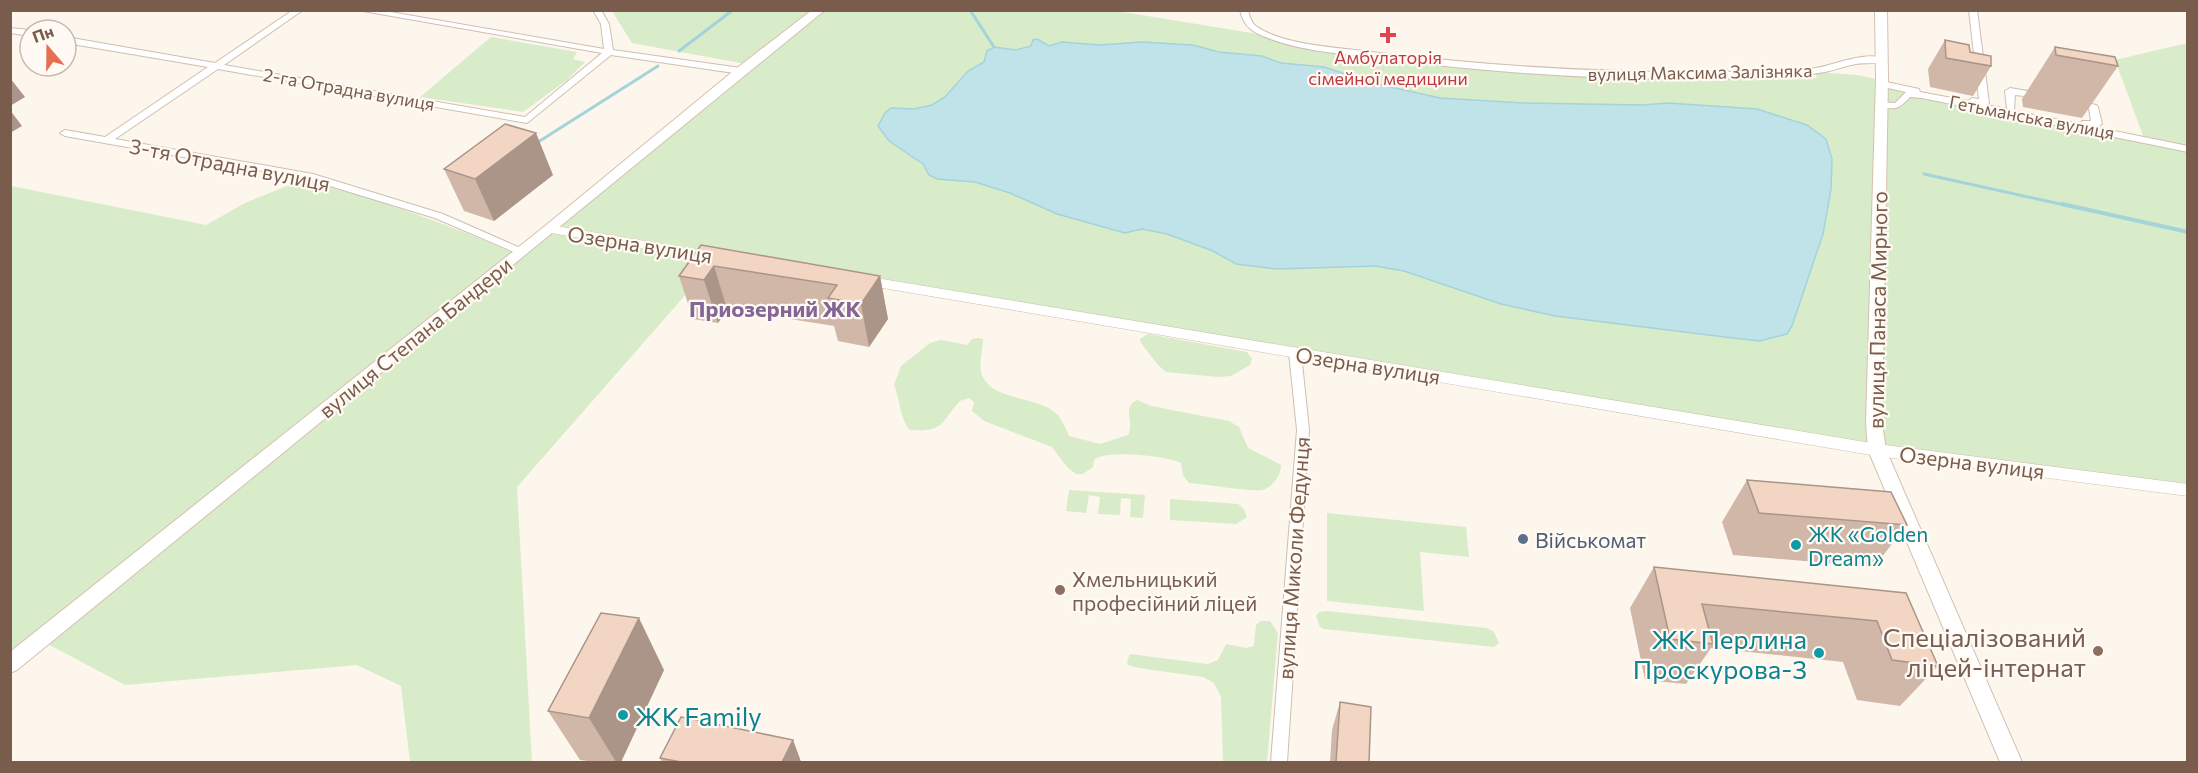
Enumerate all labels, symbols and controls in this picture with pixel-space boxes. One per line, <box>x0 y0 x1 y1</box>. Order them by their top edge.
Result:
north arrow <box>18 18 78 78</box>
text: Пн <box>29 21 56 46</box>
marker: Амбулаторія сімейної медицини <box>1379 26 1397 44</box>
place label: Амбулаторія сімейної медицини <box>1308 46 1468 89</box>
street label: вулиця Максима Залізняка <box>1587 59 1813 85</box>
street label: 2-га Отрадна вулиця <box>262 63 436 115</box>
street label: Гетьманська вулиця <box>1948 90 2116 144</box>
street label: 3-тя Отрадна вулиця <box>128 132 332 196</box>
street label: вулиця Панаса Мирного <box>1862 191 1892 429</box>
street label: Озерна вулиця <box>566 220 714 268</box>
street label: вулиця Степана Бандери <box>313 251 517 423</box>
district label: Приозерний ЖК <box>689 295 861 322</box>
street label: Озерна вулиця <box>1294 341 1442 389</box>
street label: вулиця Миколи Федунця <box>1272 436 1314 680</box>
street label: Озерна вулиця <box>1898 441 2046 483</box>
place label: ЖК «Golden Dream» <box>1808 521 1928 570</box>
place label: Військомат <box>1535 527 1646 552</box>
marker: Військомат <box>1516 532 1530 546</box>
marker: ЖК «Golden Dream» <box>1789 538 1803 552</box>
place label: Хмельницький професійний ліцей <box>1072 566 1257 615</box>
marker: Хмельницький професійний ліцей <box>1053 583 1067 597</box>
place label: Спеціалізований ліцей-інтернат <box>1883 621 2086 682</box>
place label: ЖК Перлина Проскурова-3 <box>1633 623 1807 684</box>
marker: Спеціалізований ліцей-інтернат <box>2091 644 2105 658</box>
marker: ЖК Перлина Проскурова-3 <box>1812 646 1826 660</box>
place label: ЖК Family <box>635 700 762 731</box>
marker: ЖК Family <box>616 708 630 722</box>

